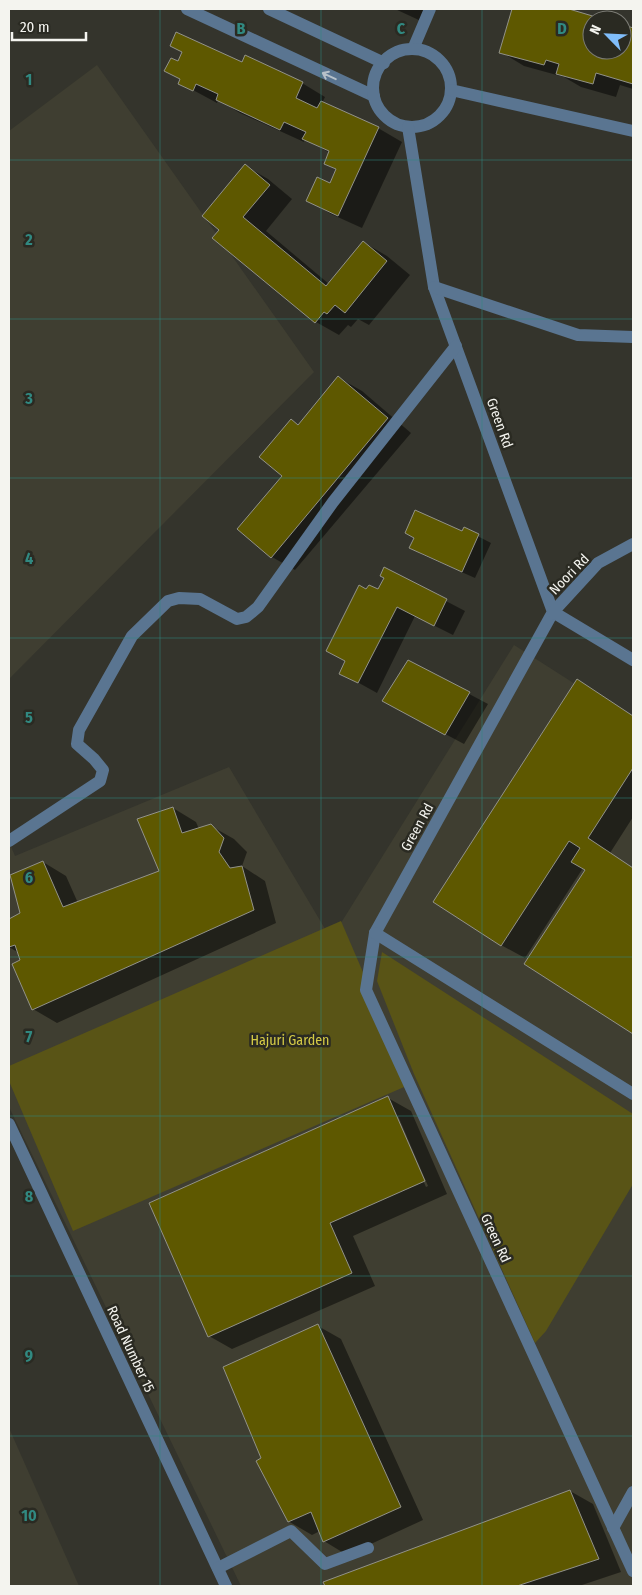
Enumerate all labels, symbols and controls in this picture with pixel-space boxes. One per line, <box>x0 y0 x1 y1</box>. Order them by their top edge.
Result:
scale bar <box>12 10 86 42</box>
north arrow <box>582 10 632 60</box>
text: 20 m <box>20 18 50 36</box>
text: B <box>237 19 246 38</box>
text: C <box>397 19 406 38</box>
text: D <box>557 19 567 38</box>
text: N <box>586 23 605 37</box>
text: 1 <box>26 70 32 89</box>
one-way arrow <box>322 70 337 80</box>
text: 2 <box>24 230 33 249</box>
text: 3 <box>24 389 33 408</box>
street label: Green Rd <box>483 396 516 450</box>
text: 4 <box>25 549 33 568</box>
street label: Noori Rd <box>546 551 593 598</box>
text: 5 <box>25 708 33 727</box>
street label: Green Rd <box>397 800 437 854</box>
text: 6 <box>25 868 33 887</box>
text: 7 <box>26 1027 33 1046</box>
park label: Hajuri Garden <box>251 1032 329 1049</box>
text: 8 <box>25 1187 34 1206</box>
street label: Green Rd <box>477 1211 514 1265</box>
street label: Road Number 15 <box>103 1303 158 1395</box>
text: 9 <box>25 1346 33 1365</box>
text: 10 <box>21 1506 37 1525</box>

